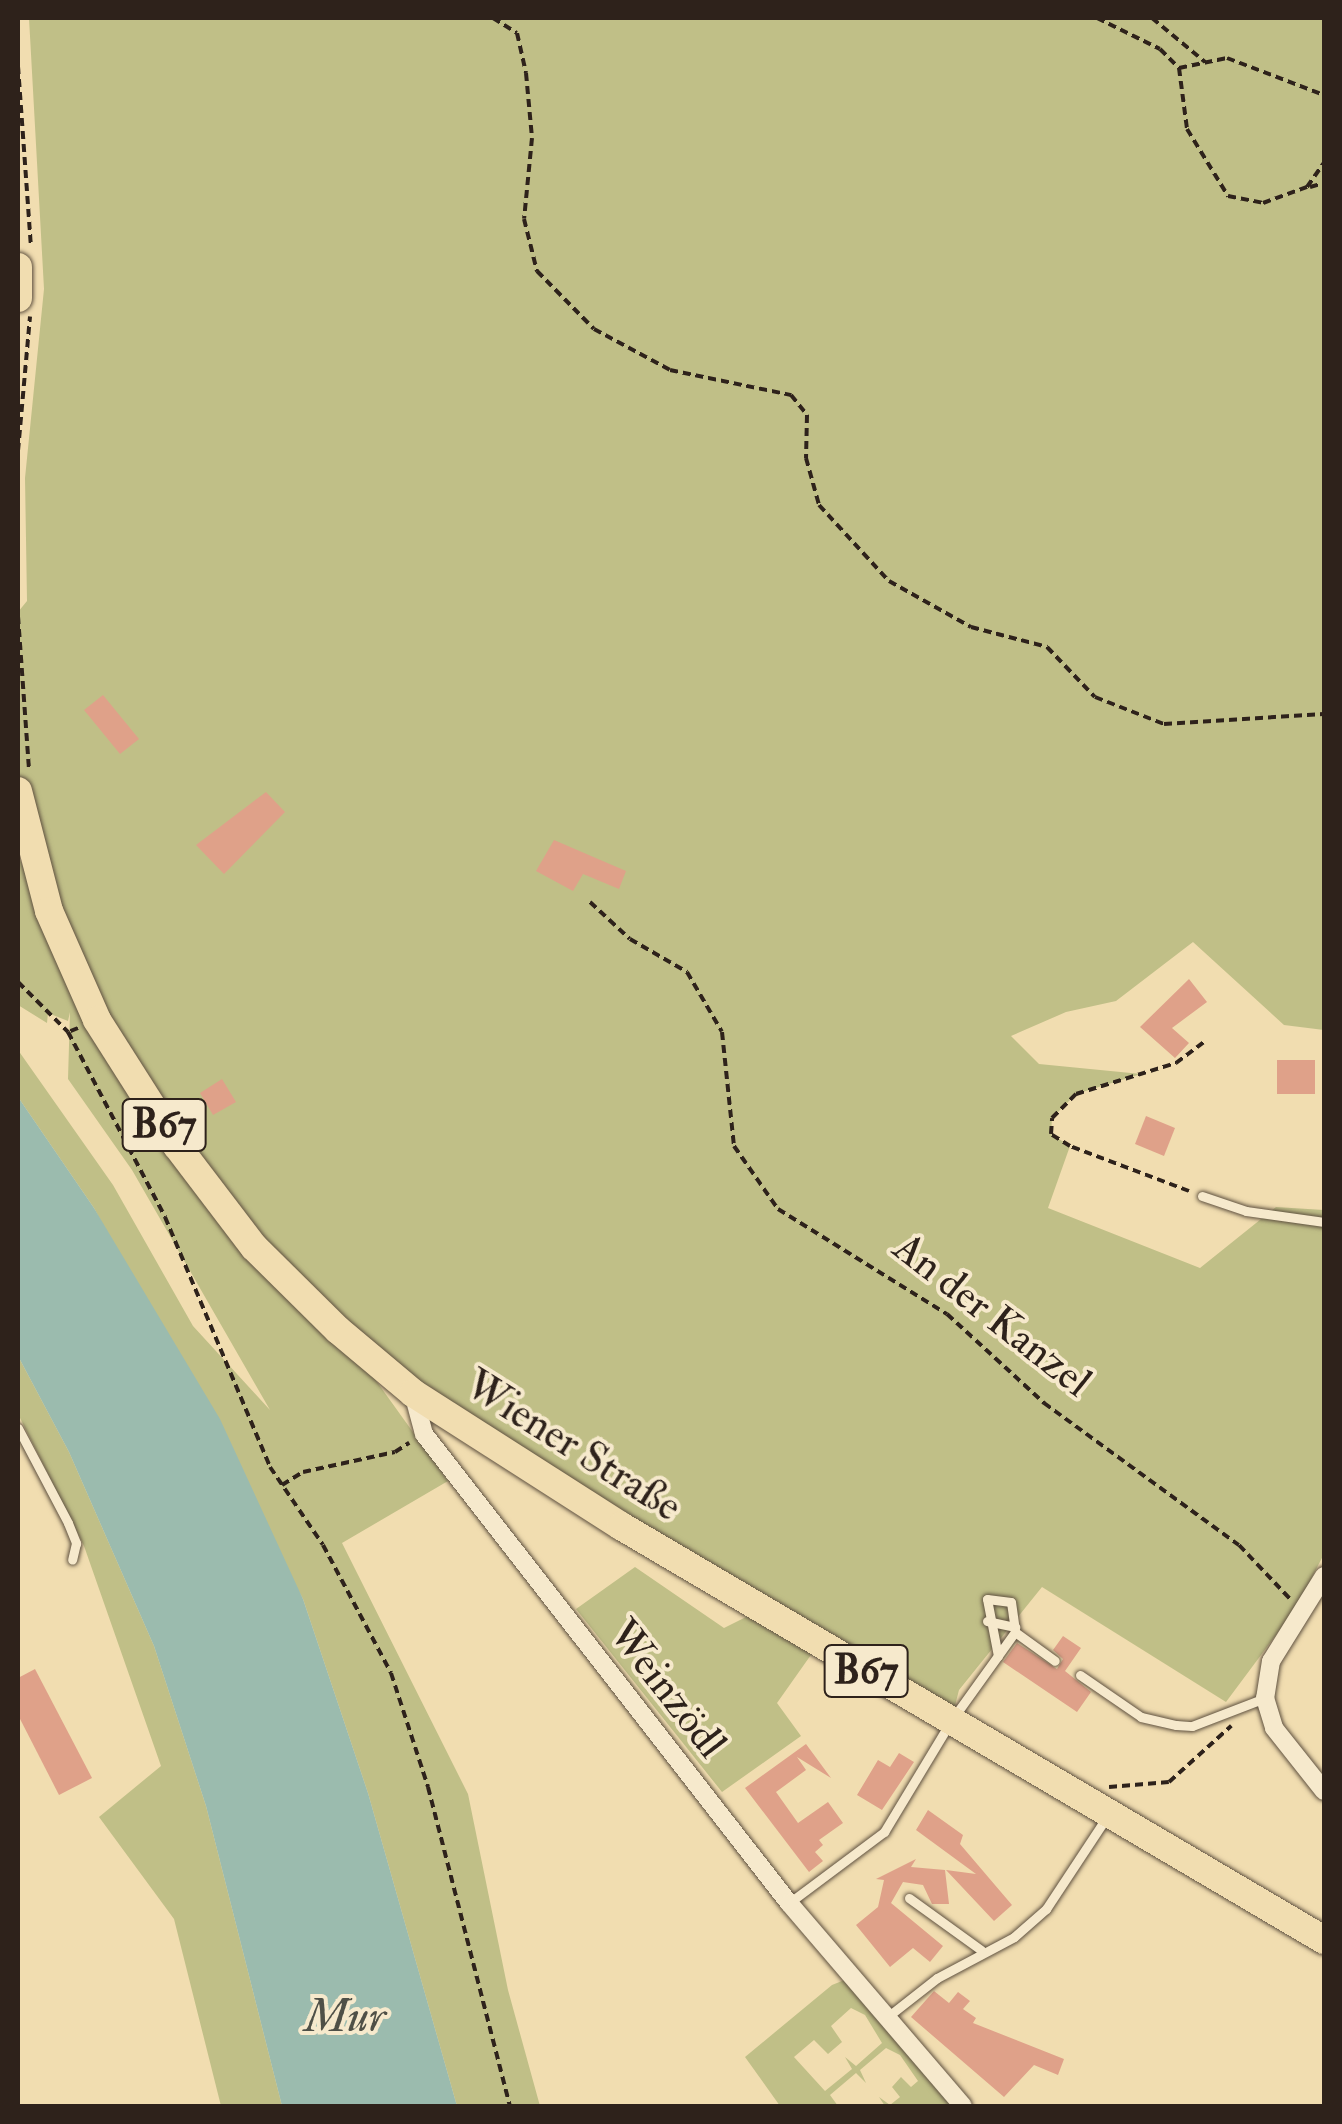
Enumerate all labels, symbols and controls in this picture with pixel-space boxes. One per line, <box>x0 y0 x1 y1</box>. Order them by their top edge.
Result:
road number: B67 <box>121 1090 206 1160</box>
street label: An der Kanzel <box>883 1222 1101 1408</box>
street label: Wiener Straße <box>456 1360 690 1532</box>
street label: Weinzödl <box>597 1610 737 1768</box>
road number: B67 <box>824 1636 908 1706</box>
water label: Mur <box>304 1991 386 2045</box>

